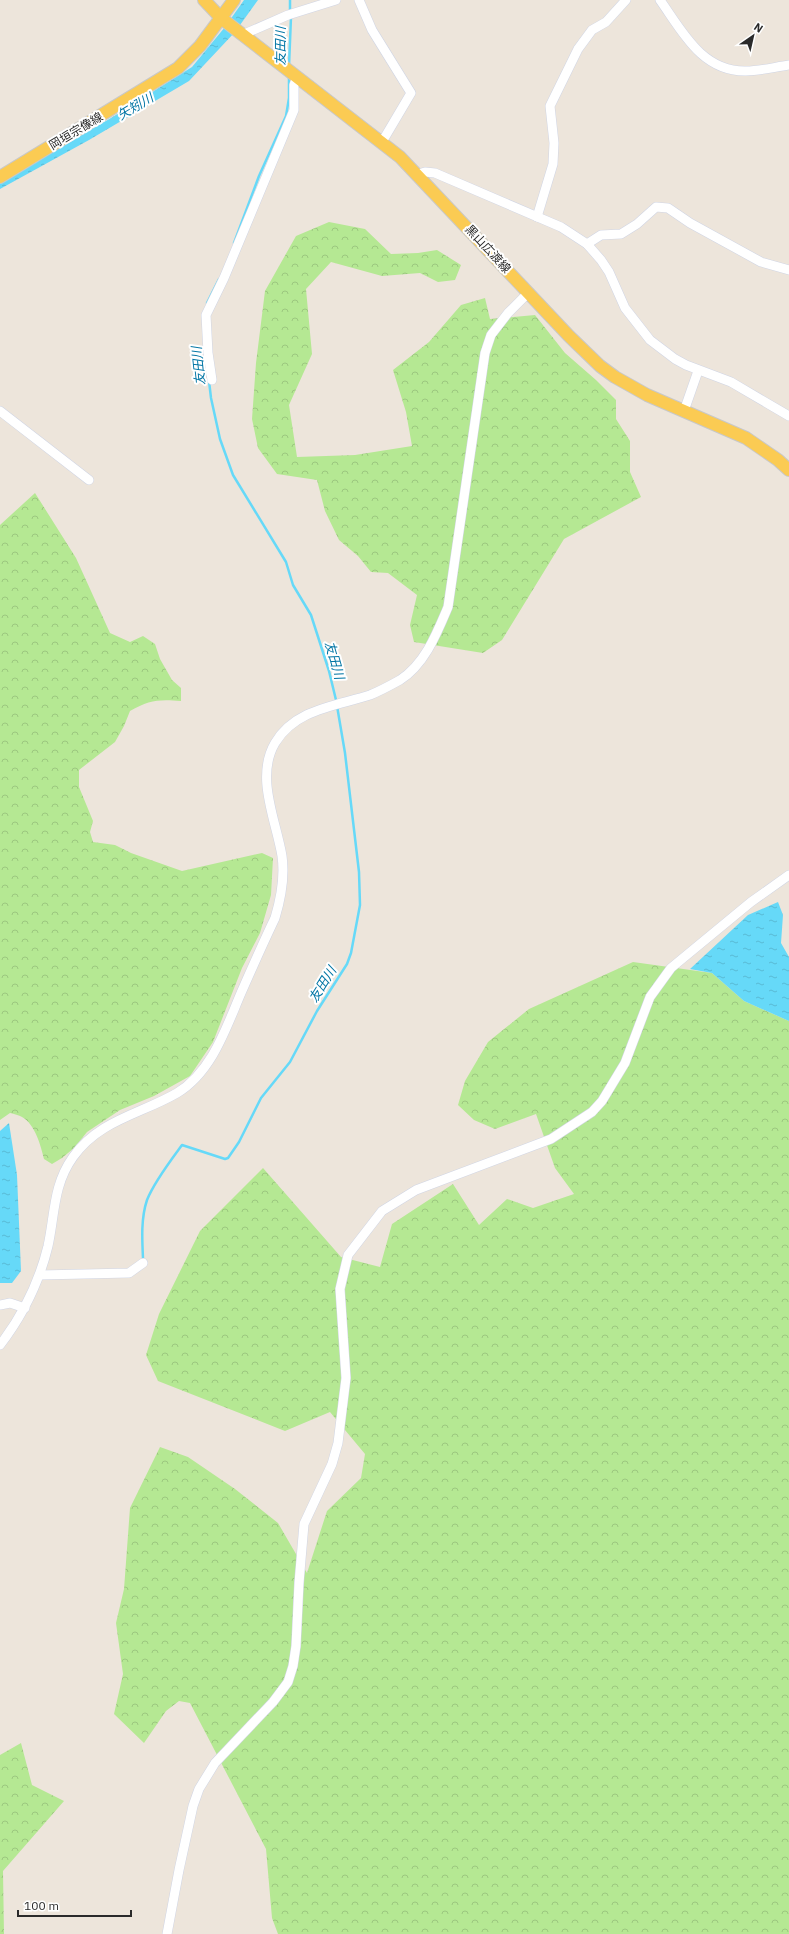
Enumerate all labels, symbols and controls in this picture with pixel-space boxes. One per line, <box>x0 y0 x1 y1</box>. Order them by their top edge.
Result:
north arrow <box>733 16 773 56</box>
text: N <box>751 20 766 36</box>
water label: 友田川 <box>272 25 289 66</box>
water label: 矢矧川 <box>114 88 158 124</box>
street label: 岡垣宗像線 <box>46 109 105 152</box>
street label: 黒山広渡線 <box>462 222 514 276</box>
water label: 友田川 <box>188 344 209 386</box>
water label: 友田川 <box>321 639 349 683</box>
water label: 友田川 <box>305 962 341 1005</box>
scale bar <box>18 1892 131 1918</box>
text: 100 m <box>24 1898 59 1913</box>

